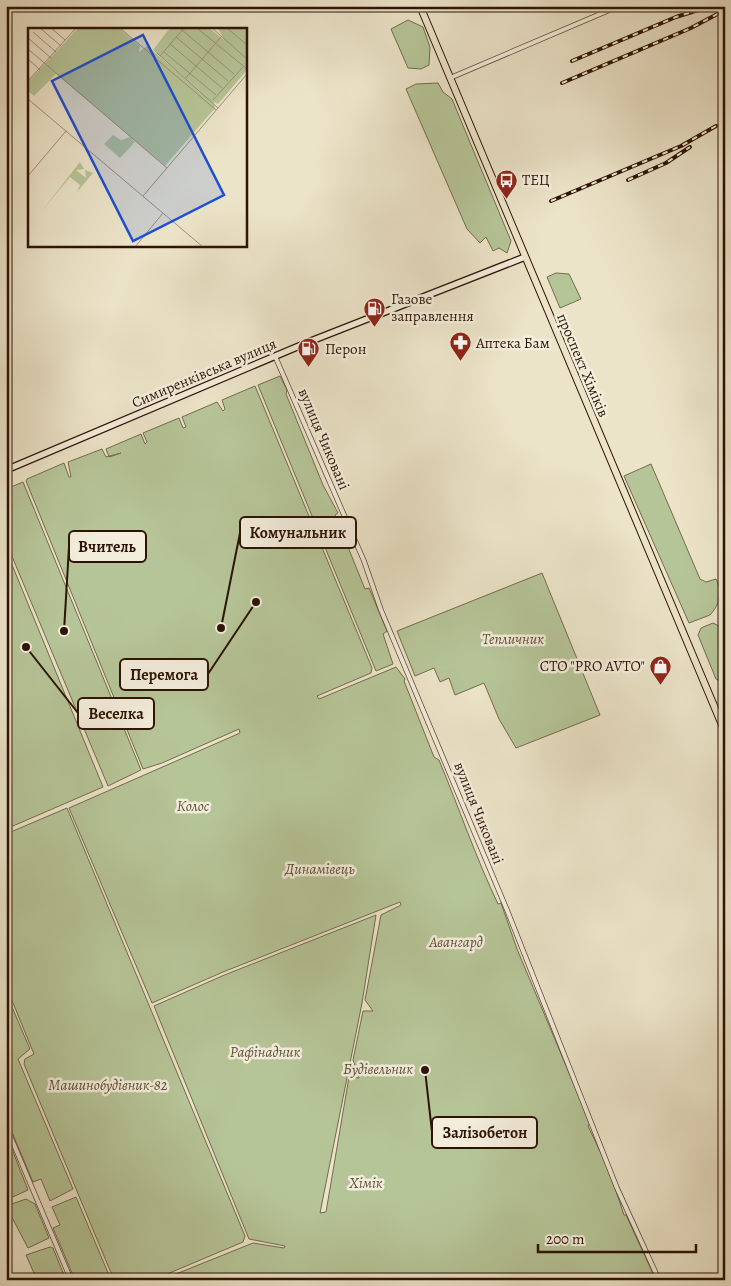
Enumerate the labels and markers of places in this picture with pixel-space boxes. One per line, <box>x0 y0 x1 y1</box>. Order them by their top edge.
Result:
bus stop icon: ТЕЦ <box>494 168 518 199</box>
place label: ТЕЦ <box>522 170 550 190</box>
place label: Газове заправлення <box>391 289 474 326</box>
fuel station icon: Газове заправлення <box>363 296 387 327</box>
pharmacy icon: Аптека Бам <box>448 331 472 362</box>
place label: Аптека Бам <box>475 333 550 353</box>
fuel station icon: Перон <box>297 337 321 368</box>
place label: Перон <box>325 339 367 359</box>
callout: Комунальник <box>240 517 356 548</box>
callout: Вчитель <box>69 531 146 562</box>
shop icon: СТО "PRO AVTO" <box>649 654 673 685</box>
place label: СТО "PRO AVTO" <box>540 656 645 676</box>
callout: Перемога <box>120 659 208 690</box>
callout: Веселка <box>78 698 154 729</box>
callout: Залізобетон <box>432 1117 537 1148</box>

